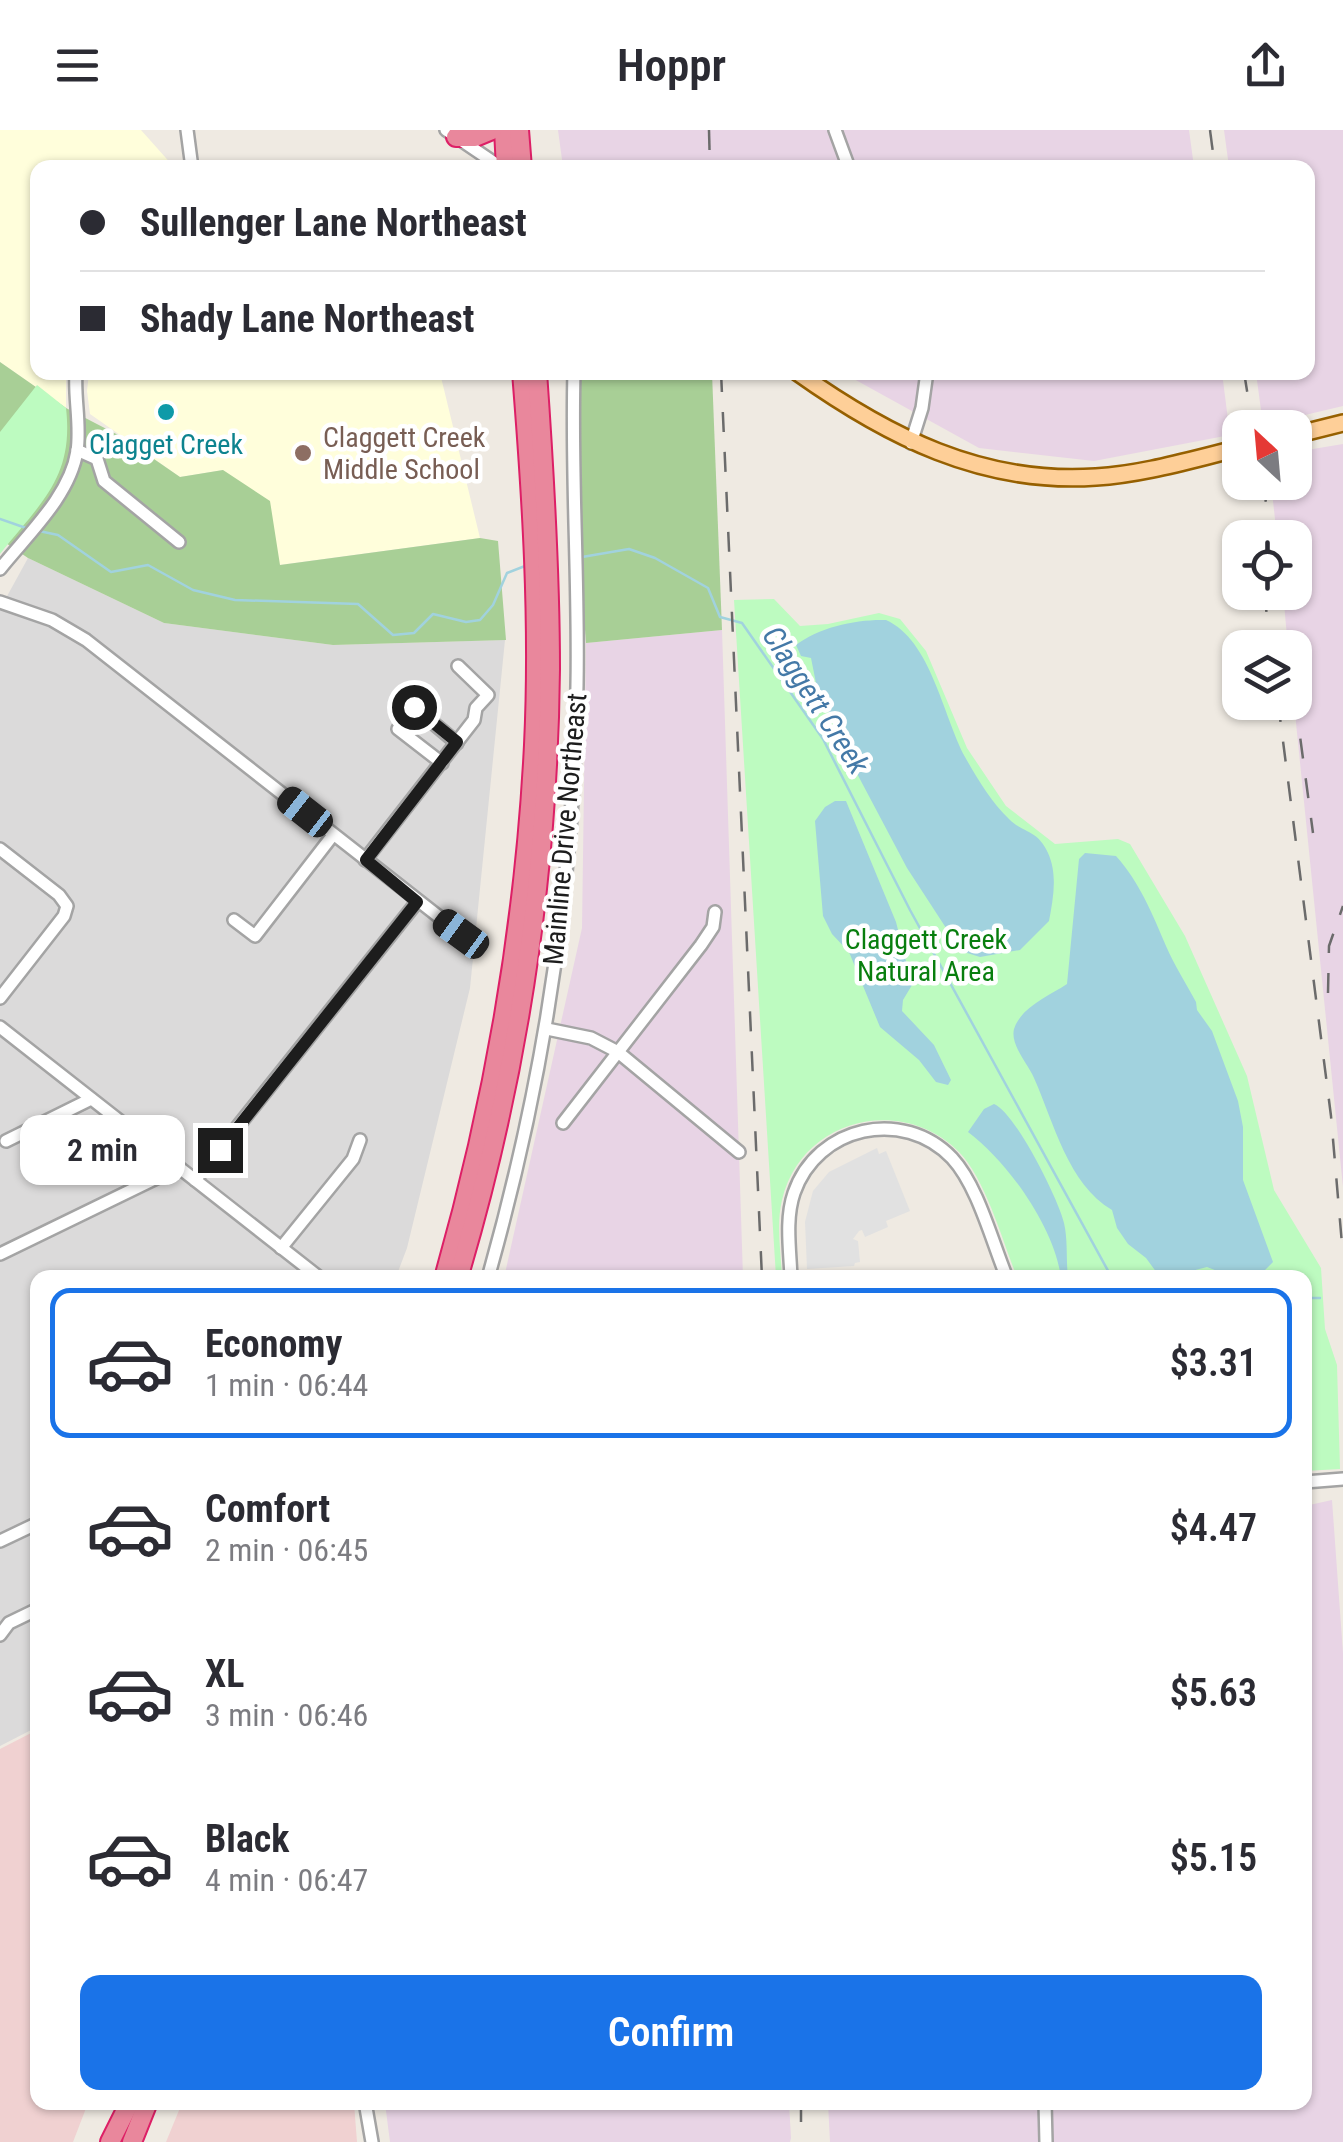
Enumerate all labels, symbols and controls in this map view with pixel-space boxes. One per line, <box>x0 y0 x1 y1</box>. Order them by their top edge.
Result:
icon: menu <box>50 38 105 93</box>
icon: share <box>1238 38 1293 93</box>
text: Hoppr <box>617 39 726 92</box>
text: Sullenger Lane Northeast <box>140 201 527 245</box>
text: Shady Lane Northeast <box>140 297 474 341</box>
marker: Clagget Creek <box>155 401 177 423</box>
north arrow <box>1222 410 1312 500</box>
map controls <box>1222 410 1312 720</box>
place label: Claggett Creek Middle School <box>323 421 486 486</box>
place label: Clagget Creek <box>89 428 243 461</box>
marker: Claggett Creek Middle School <box>292 442 314 464</box>
button: locate <box>1222 520 1312 610</box>
water label: Claggett Creek <box>755 620 877 781</box>
button: layers <box>1222 630 1312 720</box>
route start <box>392 685 437 730</box>
street label: Mainline Drive Northeast <box>537 692 593 966</box>
car <box>272 782 338 842</box>
car <box>428 904 494 964</box>
park label: Claggett Creek Natural Area <box>845 923 1008 988</box>
callout: 2 min <box>20 1115 185 1185</box>
route end <box>198 1128 243 1173</box>
text: 2 min <box>67 1131 138 1169</box>
icon: car <box>85 1318 175 1408</box>
text: Economy <box>205 1322 342 1366</box>
text: $3.31 <box>1170 1341 1257 1385</box>
text: 1 min · 06:44 <box>205 1366 368 1404</box>
icon: car <box>85 1483 175 1573</box>
text: Comfort <box>205 1487 330 1531</box>
text: $4.47 <box>1170 1506 1257 1550</box>
text: 2 min · 06:45 <box>205 1531 368 1569</box>
icon: car <box>85 1648 175 1738</box>
text: XL <box>205 1652 244 1696</box>
text: $5.63 <box>1170 1671 1257 1715</box>
text: 3 min · 06:46 <box>205 1696 368 1734</box>
icon: car <box>85 1813 175 1903</box>
text: Black <box>205 1817 289 1861</box>
text: $5.15 <box>1170 1836 1257 1880</box>
text: 4 min · 06:47 <box>205 1861 368 1899</box>
button: Confirm <box>80 1975 1262 2090</box>

